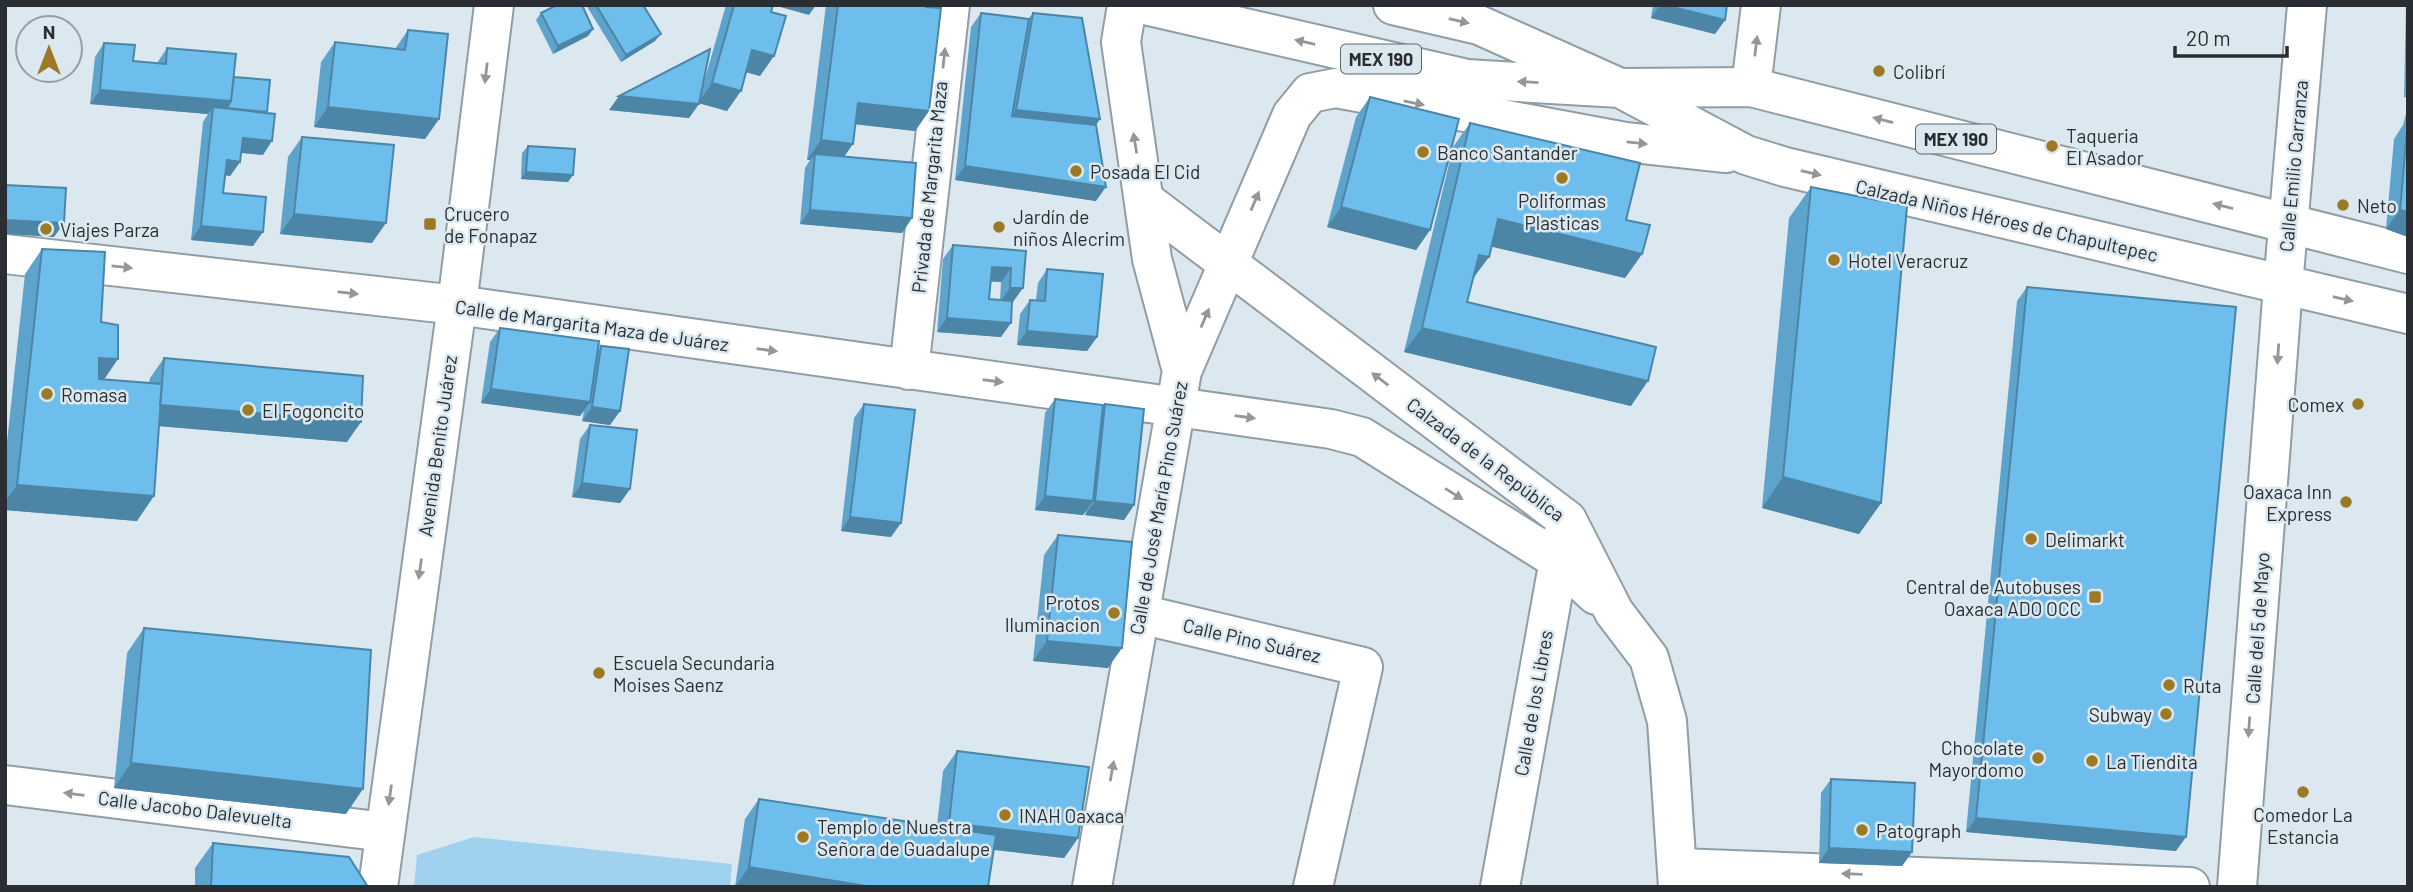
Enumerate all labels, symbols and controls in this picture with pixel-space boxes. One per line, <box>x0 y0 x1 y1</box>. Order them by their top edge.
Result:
north arrow <box>14 14 84 84</box>
scale bar <box>2175 14 2287 58</box>
one-way arrow <box>1448 15 1470 26</box>
text: N <box>43 20 55 43</box>
text: 20 m <box>2186 25 2231 50</box>
one-way arrow <box>1751 35 1762 57</box>
one-way arrow <box>1294 36 1316 47</box>
road number: MEX 190 <box>1341 44 1421 74</box>
one-way arrow <box>938 47 949 69</box>
place label: Colibrí <box>1893 60 1945 83</box>
one-way arrow <box>480 62 491 84</box>
marker: Colibrí <box>1871 63 1887 79</box>
one-way arrow <box>1517 77 1539 88</box>
street label: Calle Emilio Carranza <box>2274 79 2312 253</box>
street label: Privada de Margarita Maza <box>906 80 952 294</box>
one-way arrow <box>1403 98 1425 109</box>
one-way arrow <box>1872 114 1894 125</box>
road number: MEX 190 <box>1916 124 1996 154</box>
place label: Taqueria El Asador <box>2066 124 2144 169</box>
one-way arrow <box>1129 132 1140 154</box>
one-way arrow <box>1627 138 1649 149</box>
marker: Taqueria El Asador <box>2044 138 2060 154</box>
place label: Banco Santander <box>1437 141 1578 164</box>
marker: Banco Santander <box>1415 144 1431 160</box>
place label: Posada El Cid <box>1090 160 1200 183</box>
marker: Posada El Cid <box>1068 163 1084 179</box>
one-way arrow <box>1801 168 1823 179</box>
marker: Poliformas Plasticas <box>1554 170 1570 186</box>
street label: Calzada Niños Héroes de Chapultepec <box>1854 174 2160 266</box>
place label: Poliformas Plasticas <box>1518 189 1606 234</box>
one-way arrow <box>1250 191 1261 212</box>
place label: Neto <box>2357 194 2397 217</box>
marker: Neto <box>2335 197 2351 213</box>
one-way arrow <box>2211 200 2233 211</box>
place label: Crucero de Fonapaz <box>444 202 537 247</box>
place label: Jardín de niños Alecrim <box>1013 205 1125 250</box>
marker: Crucero de Fonapaz <box>422 216 438 232</box>
place label: Viajes Parza <box>60 218 159 241</box>
marker: Jardín de niños Alecrim <box>991 219 1007 235</box>
marker: Viajes Parza <box>38 221 54 237</box>
place label: Hotel Veracruz <box>1848 249 1968 272</box>
marker: Hotel Veracruz <box>1826 252 1842 268</box>
one-way arrow <box>111 262 133 273</box>
one-way arrow <box>337 288 359 299</box>
street label: Calle de Margarita Maza de Juárez <box>454 294 730 356</box>
one-way arrow <box>2332 294 2354 305</box>
one-way arrow <box>1200 307 1211 328</box>
one-way arrow <box>2272 343 2283 365</box>
one-way arrow <box>757 344 779 355</box>
street label: Avenida Benito Juárez <box>413 354 461 538</box>
one-way arrow <box>1372 371 1390 386</box>
one-way arrow <box>982 376 1004 387</box>
street label: Calle de José María Pino Suárez <box>1124 379 1192 637</box>
place label: Romasa <box>61 383 127 406</box>
marker: Romasa <box>39 386 55 402</box>
street label: Calzada de la República <box>1403 392 1569 526</box>
place label: Comex <box>2288 393 2344 416</box>
marker: Comex <box>2350 396 2366 412</box>
place label: El Fogoncito <box>262 399 364 422</box>
marker: El Fogoncito <box>240 402 256 418</box>
one-way arrow <box>1234 411 1256 422</box>
place label: Oaxaca Inn Express <box>2243 480 2332 525</box>
one-way arrow <box>1444 488 1463 501</box>
marker: Oaxaca Inn Express <box>2338 494 2354 510</box>
place label: Delimarkt <box>2045 528 2125 551</box>
marker: Delimarkt <box>2023 531 2039 547</box>
street label: Calle del 5 de Mayo <box>2240 551 2274 705</box>
one-way arrow <box>414 558 425 580</box>
place label: Central de Autobuses Oaxaca ADO OCC <box>1906 575 2081 620</box>
marker: Central de Autobuses Oaxaca ADO OCC <box>2087 589 2103 605</box>
place label: Protos Iluminacion <box>1005 591 1100 636</box>
marker: Protos Iluminacion <box>1106 605 1122 621</box>
street label: Calle Pino Suárez <box>1181 613 1323 667</box>
street label: Calle de los Libres <box>1509 628 1557 778</box>
place label: Escuela Secundaria Moises Saenz <box>613 651 775 696</box>
marker: Escuela Secundaria Moises Saenz <box>591 665 607 681</box>
place label: Ruta <box>2183 674 2221 697</box>
marker: Ruta <box>2161 677 2177 693</box>
place label: Subway <box>2089 703 2152 726</box>
marker: Subway <box>2158 706 2174 722</box>
one-way arrow <box>2243 716 2254 738</box>
place label: Chocolate Mayordomo <box>1929 736 2024 781</box>
marker: Chocolate Mayordomo <box>2030 750 2046 766</box>
place label: La Tiendita <box>2106 750 2198 773</box>
marker: La Tiendita <box>2084 753 2100 769</box>
one-way arrow <box>1107 760 1118 782</box>
one-way arrow <box>384 784 395 806</box>
marker: Comedor La Estancia <box>2295 784 2311 800</box>
street label: Calle Jacobo Dalevuelta <box>97 786 293 832</box>
one-way arrow <box>63 788 85 799</box>
place label: Comedor La Estancia <box>2253 803 2353 848</box>
place label: INAH Oaxaca <box>1019 804 1124 827</box>
marker: INAH Oaxaca <box>997 807 1013 823</box>
place label: Templo de Nuestra Señora de Guadalupe <box>817 815 990 860</box>
place label: Patograph <box>1876 819 1961 842</box>
marker: Patograph <box>1854 822 1870 838</box>
marker: Templo de Nuestra Señora de Guadalupe <box>795 829 811 845</box>
one-way arrow <box>1841 868 1863 880</box>

